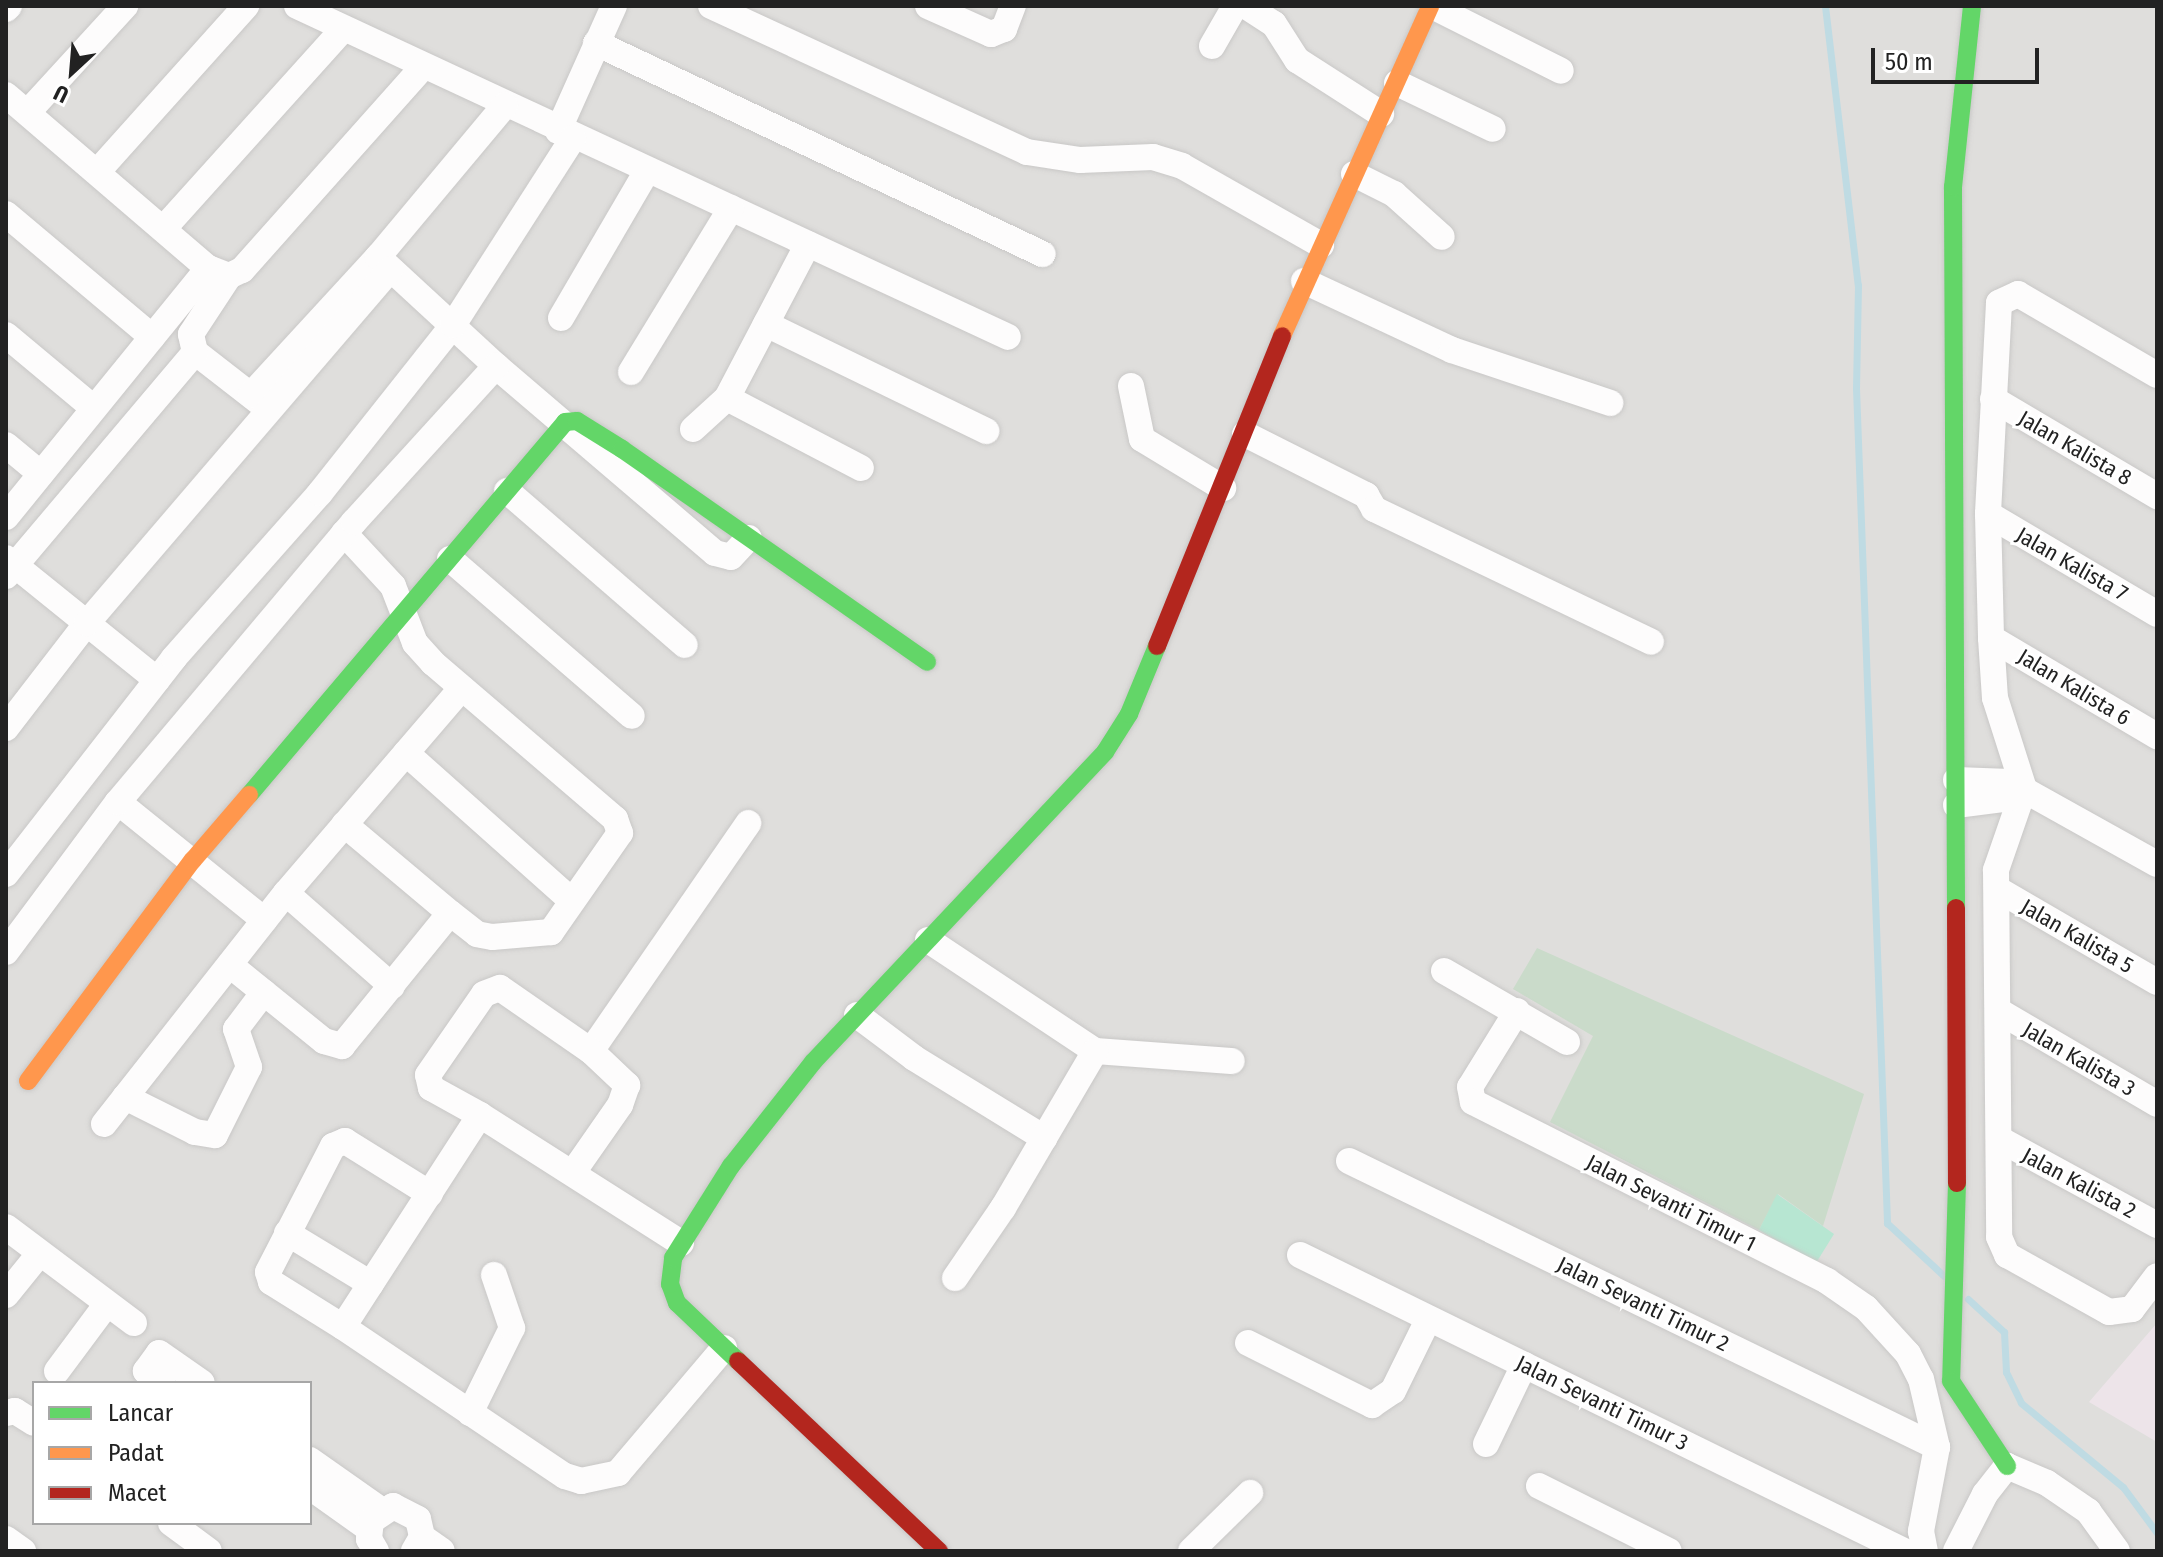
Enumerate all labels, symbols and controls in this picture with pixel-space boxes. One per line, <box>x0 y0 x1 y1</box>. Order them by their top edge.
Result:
north arrow <box>32 32 112 112</box>
scale bar <box>1875 32 2043 82</box>
text: 50 m <box>1885 48 1933 76</box>
text: U <box>50 79 73 109</box>
street label: Jalan Kalista 8 <box>2014 405 2136 491</box>
street label: Jalan Kalista 7 <box>2011 521 2133 607</box>
street label: Jalan Kalista 6 <box>2013 643 2135 731</box>
street label: Jalan Kalista 5 <box>2016 893 2138 979</box>
street label: Jalan Kalista 3 <box>2018 1016 2140 1102</box>
street label: Jalan Kalista 2 <box>2017 1142 2141 1224</box>
street label: Jalan Sevanti Timur 1 <box>1582 1149 1760 1257</box>
street label: Jalan Sevanti Timur 2 <box>1553 1251 1733 1357</box>
street label: Jalan Sevanti Timur 3 <box>1512 1350 1692 1456</box>
legend <box>32 1381 312 1525</box>
text: Lancar <box>108 1399 173 1427</box>
text: Padat <box>108 1439 164 1467</box>
text: Macet <box>108 1479 166 1507</box>

